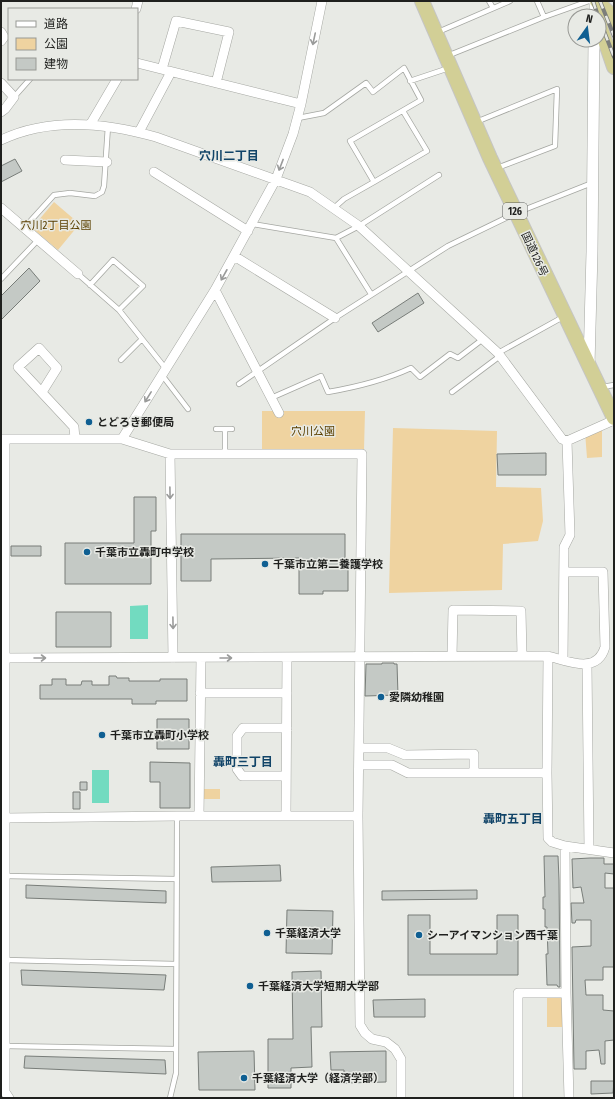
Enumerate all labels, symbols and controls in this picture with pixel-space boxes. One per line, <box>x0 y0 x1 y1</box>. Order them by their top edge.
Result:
legend <box>8 8 138 80</box>
north arrow <box>567 8 607 48</box>
text: N <box>585 12 594 26</box>
text: 道路 <box>44 17 68 31</box>
one-way arrow <box>310 32 318 45</box>
text: 公園 <box>44 37 68 51</box>
text: 建物 <box>44 57 68 71</box>
district label: 穴川二丁目 <box>199 149 259 163</box>
one-way arrow <box>277 158 285 170</box>
road number: 126 <box>503 203 527 219</box>
park label: 穴川2丁目公園 <box>21 219 91 232</box>
street label: 国道126号 <box>519 230 550 279</box>
one-way arrow <box>220 269 227 281</box>
one-way arrow <box>144 391 152 402</box>
place label: とどろき郵便局 <box>97 416 174 429</box>
marker: とどろき郵便局 <box>84 417 94 427</box>
park label: 穴川公園 <box>291 425 335 438</box>
one-way arrow <box>167 486 174 499</box>
place label: 千葉市立轟町中学校 <box>95 546 194 559</box>
marker: 千葉市立轟町中学校 <box>82 547 92 557</box>
place label: 千葉市立第二養護学校 <box>273 558 383 571</box>
marker: 千葉市立第二養護学校 <box>260 559 270 569</box>
one-way arrow <box>169 616 176 629</box>
one-way arrow <box>33 654 46 662</box>
one-way arrow <box>219 654 232 662</box>
place label: 愛隣幼稚園 <box>389 691 444 704</box>
marker: 愛隣幼稚園 <box>376 692 386 702</box>
place label: 千葉市立轟町小学校 <box>110 729 209 742</box>
marker: 千葉市立轟町小学校 <box>97 730 107 740</box>
district label: 轟町三丁目 <box>213 755 273 769</box>
district label: 轟町五丁目 <box>483 812 543 826</box>
place label: 千葉経済大学 <box>275 927 341 940</box>
marker: 千葉経済大学 <box>262 928 272 938</box>
place label: シーアイマンション西千葉 <box>427 929 558 942</box>
marker: シーアイマンション西千葉 <box>414 930 424 940</box>
place label: 千葉経済大学短期大学部 <box>258 980 379 993</box>
marker: 千葉経済大学短期大学部 <box>245 981 255 991</box>
place label: 千葉経済大学（経済学部） <box>252 1072 384 1085</box>
marker: 千葉経済大学（経済学部） <box>239 1073 249 1083</box>

